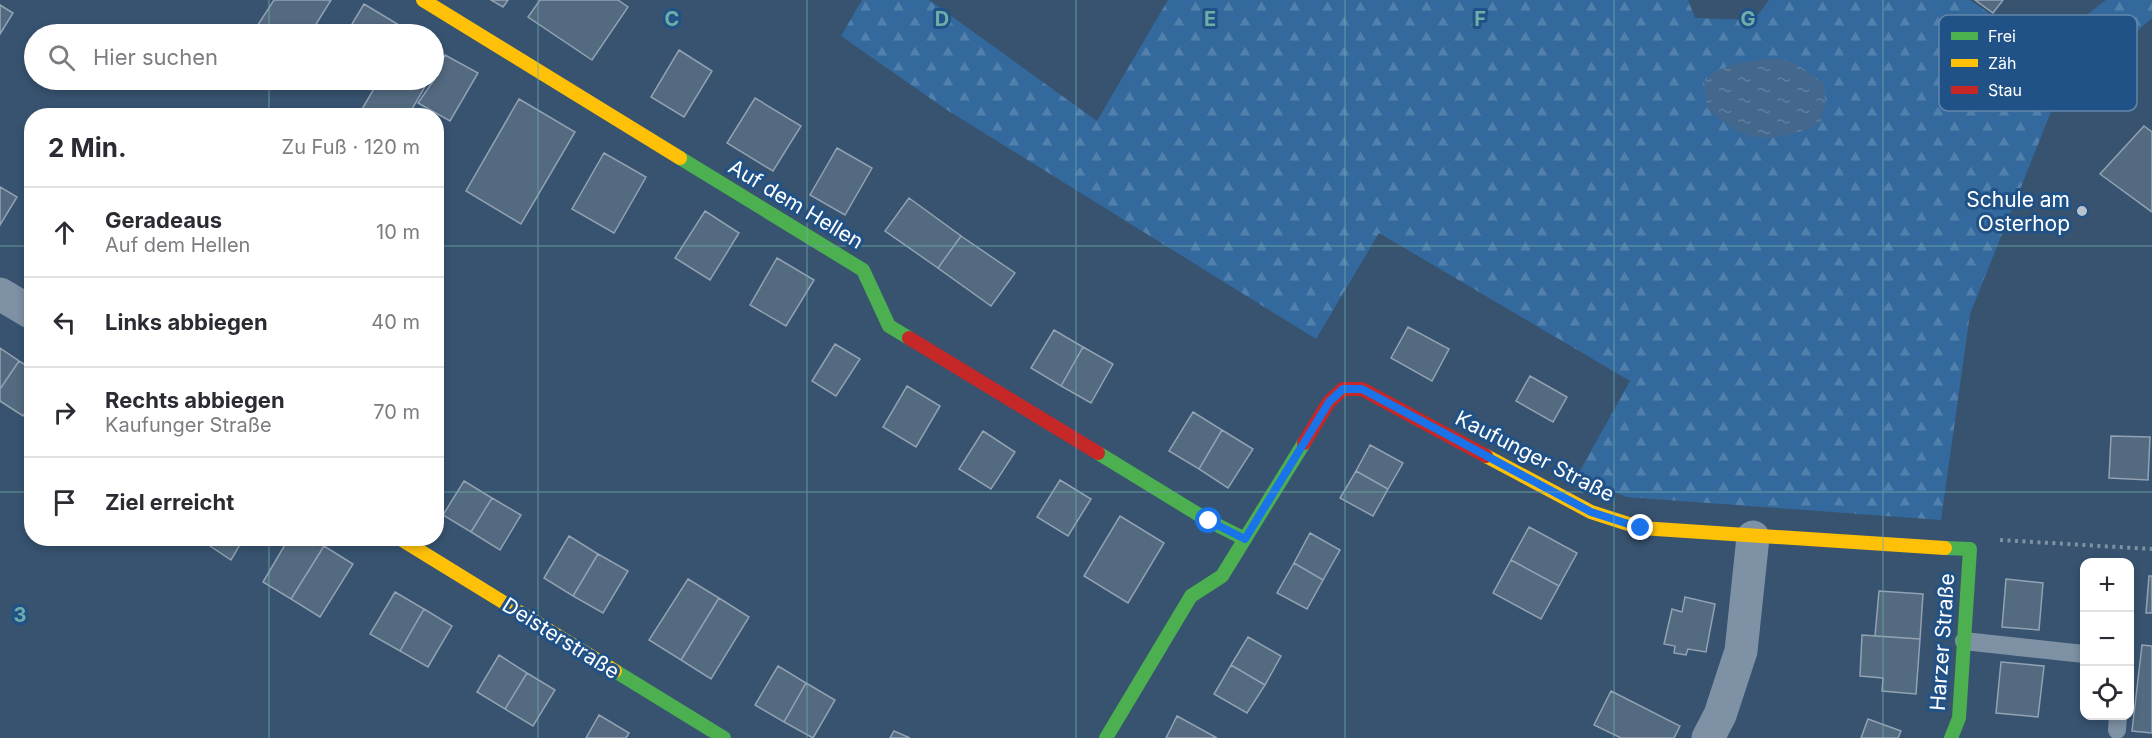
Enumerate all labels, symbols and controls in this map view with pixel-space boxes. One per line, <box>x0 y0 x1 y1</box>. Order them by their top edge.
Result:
text: C <box>665 7 679 31</box>
text: D <box>935 7 949 31</box>
text: E <box>1204 7 1216 31</box>
text: F <box>1474 7 1486 31</box>
text: G <box>1740 7 1756 31</box>
legend <box>1939 15 2137 111</box>
search box <box>24 24 444 90</box>
text: Frei <box>1988 26 2016 46</box>
icon: search <box>45 41 78 74</box>
text: Hier suchen <box>93 44 218 70</box>
text: Zäh <box>1988 53 2017 73</box>
text: Stau <box>1988 80 2022 100</box>
text: 2 Min. <box>48 132 127 163</box>
text: Zu Fuß · 120 m <box>282 135 420 159</box>
street label: Auf dem Hellen <box>724 154 868 254</box>
place label: Schule am Osterhop <box>1966 187 2070 236</box>
marker: Schule am Osterhop <box>2075 204 2089 218</box>
text: Geradeaus <box>105 207 222 233</box>
icon: ahead <box>48 216 81 249</box>
text: 10 m <box>376 220 420 244</box>
text: Auf dem Hellen <box>105 233 250 257</box>
icon: left <box>48 306 81 339</box>
text: Links abbiegen <box>105 309 268 335</box>
text: 40 m <box>371 310 420 334</box>
text: Rechts abbiegen <box>105 387 285 413</box>
icon: right <box>48 396 81 429</box>
text: 70 m <box>373 400 420 424</box>
street label: Kaufunger Straße <box>1451 405 1619 507</box>
text: Kaufunger Straße <box>105 413 272 437</box>
icon: arrive <box>48 486 81 519</box>
text: Ziel erreicht <box>105 489 234 515</box>
route start <box>1195 507 1221 533</box>
route end <box>1627 514 1653 540</box>
map controls <box>2080 558 2134 720</box>
button: + <box>2080 558 2134 612</box>
street label: Harzer Straße <box>1925 572 1959 712</box>
street label: Deisterstraße <box>498 592 624 684</box>
text: 3 <box>14 603 26 627</box>
button: − <box>2080 612 2134 666</box>
button: locate <box>2080 666 2134 720</box>

